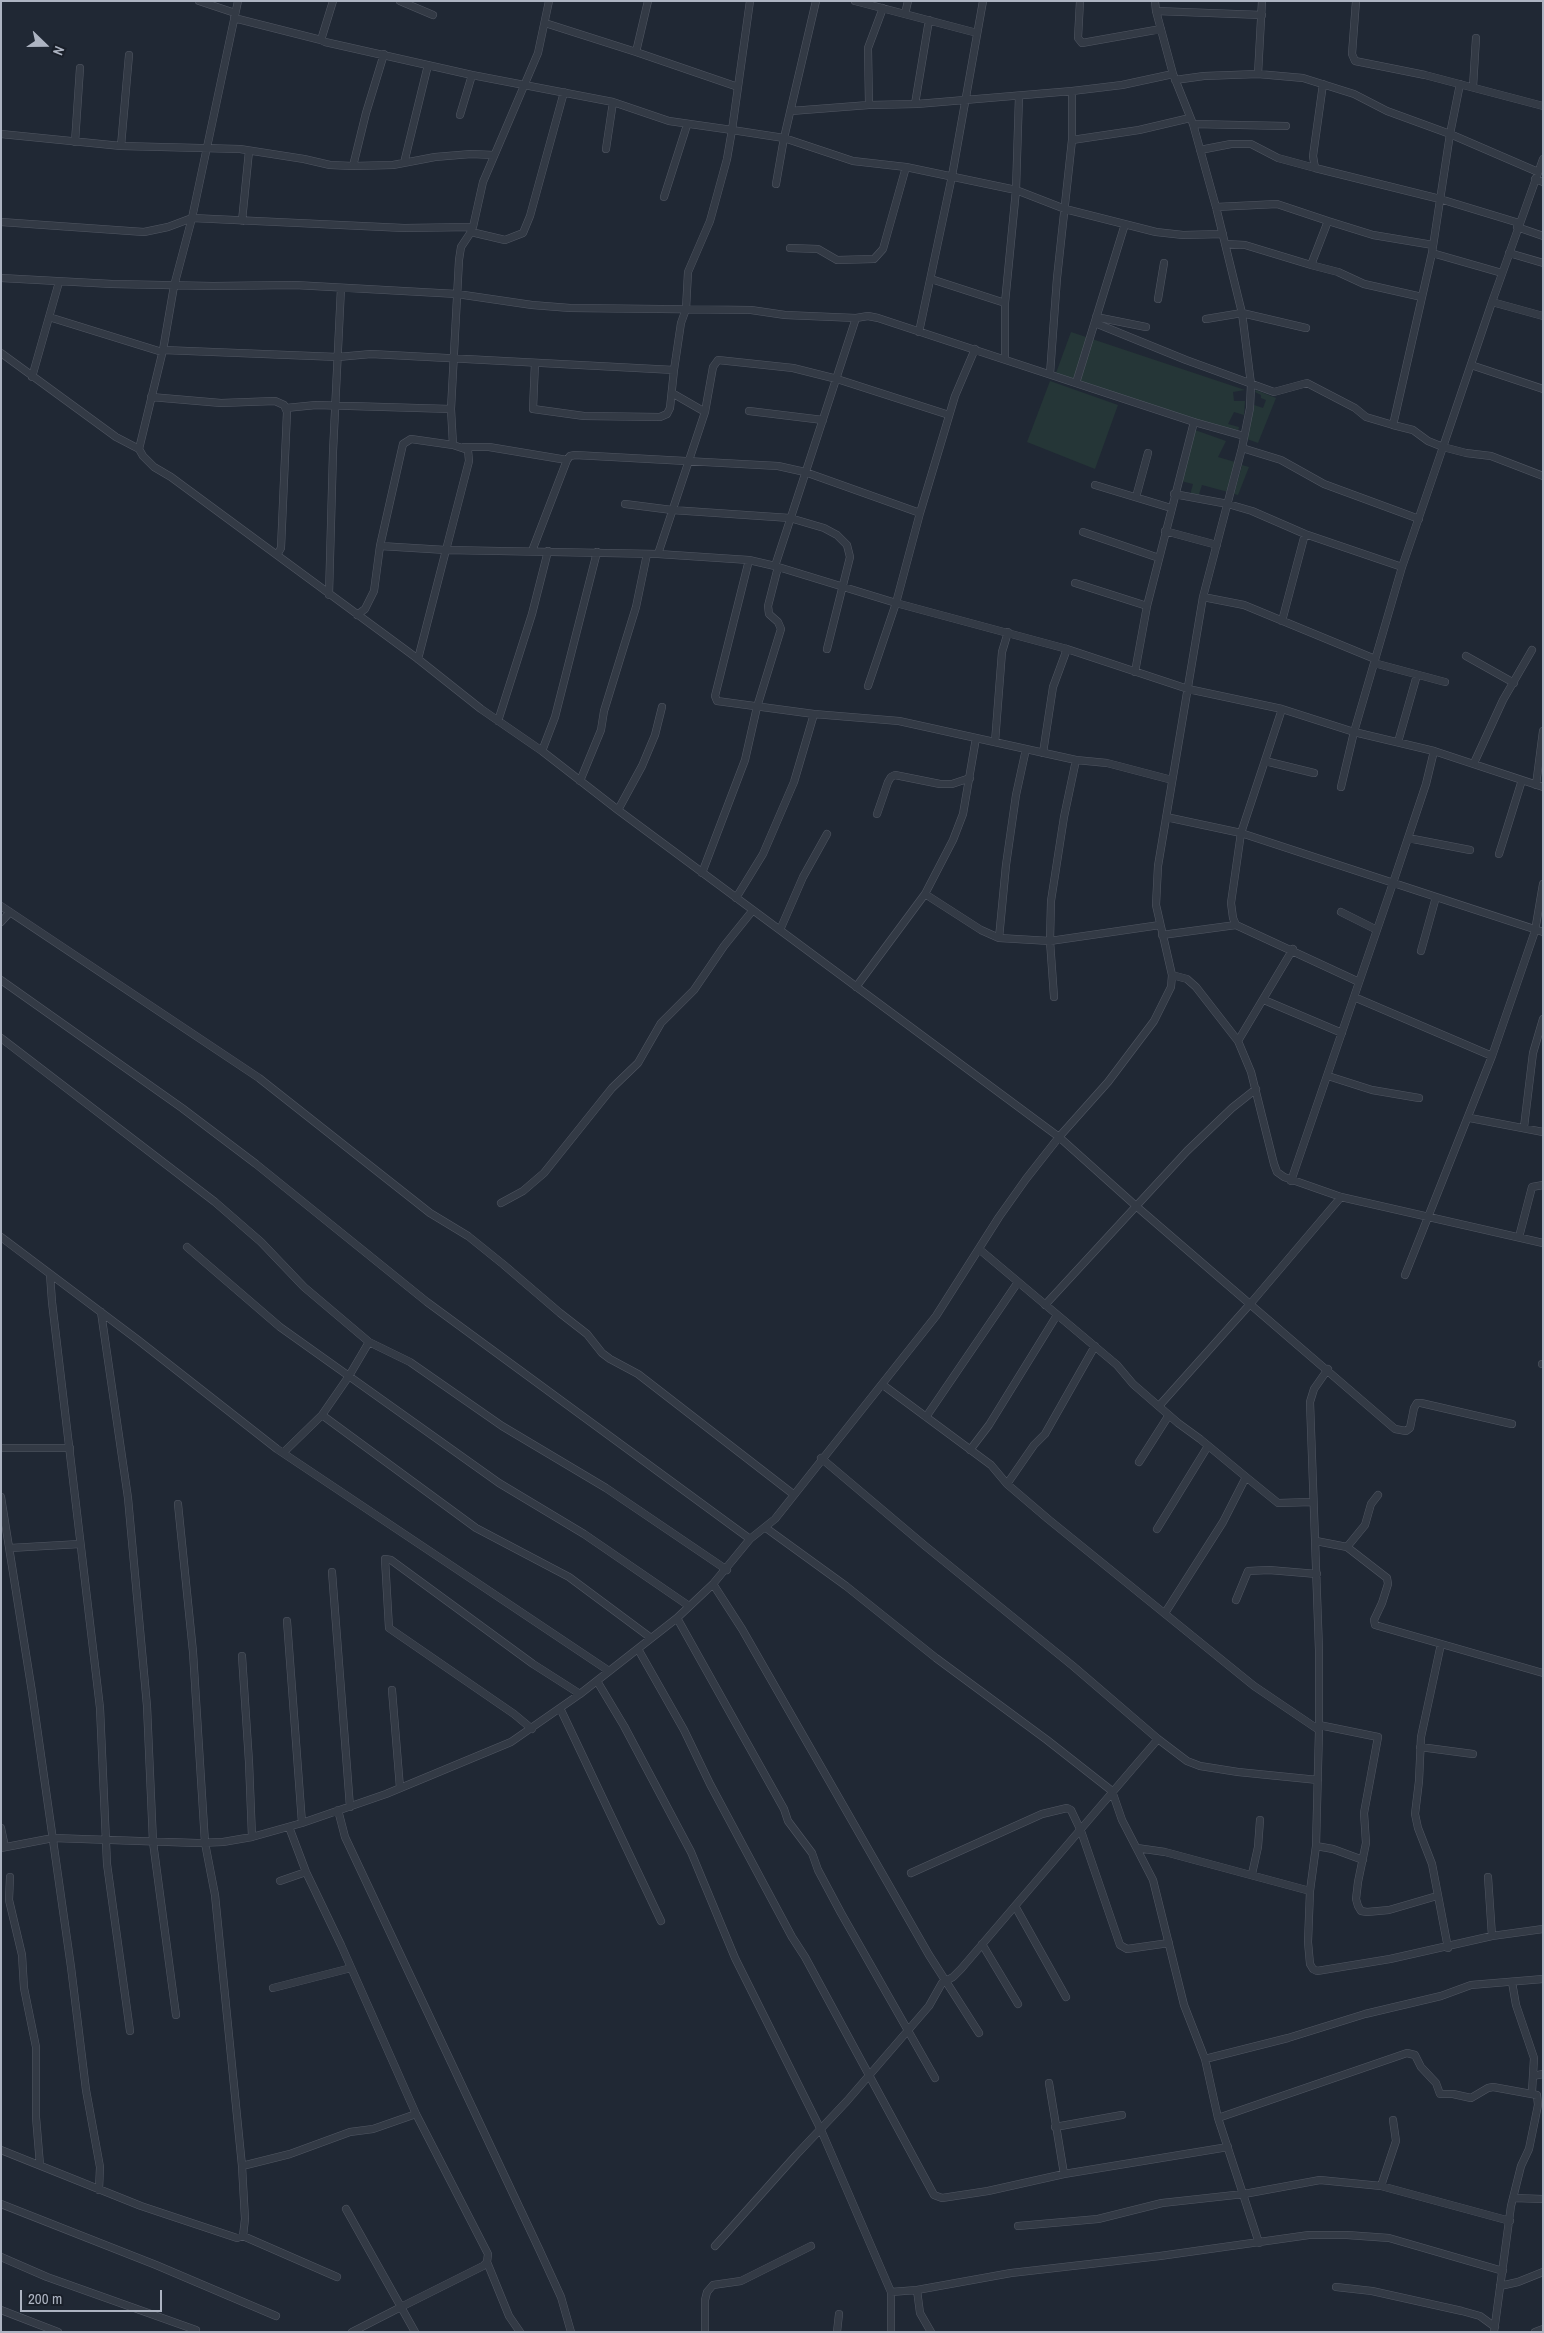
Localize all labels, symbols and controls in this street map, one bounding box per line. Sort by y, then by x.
north arrow [20,20,70,70]
text: N [49,43,69,58]
scale bar [22,2280,165,2312]
text: 200 m [28,2288,62,2309]

